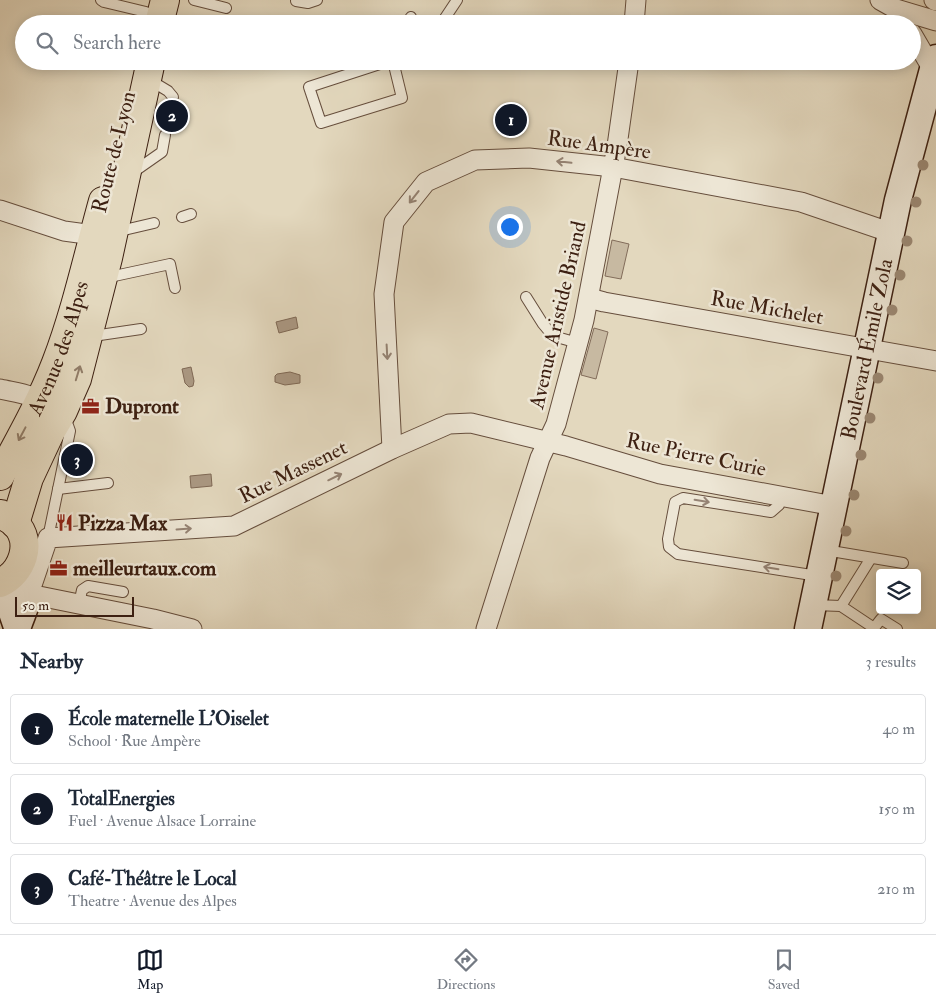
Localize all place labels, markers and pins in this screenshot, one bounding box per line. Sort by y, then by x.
pin: 2 [156,97,188,135]
pin: 1 [495,101,527,139]
place label: Dupront [105,393,179,420]
office icon: Dupront [81,396,101,416]
pin: 3 [61,441,93,479]
place label: Pizza Max [78,510,168,537]
restaurant icon: Pizza Max [54,513,74,533]
place label: meilleurtaux.com [73,555,217,582]
office icon: meilleurtaux.com [49,558,69,578]

